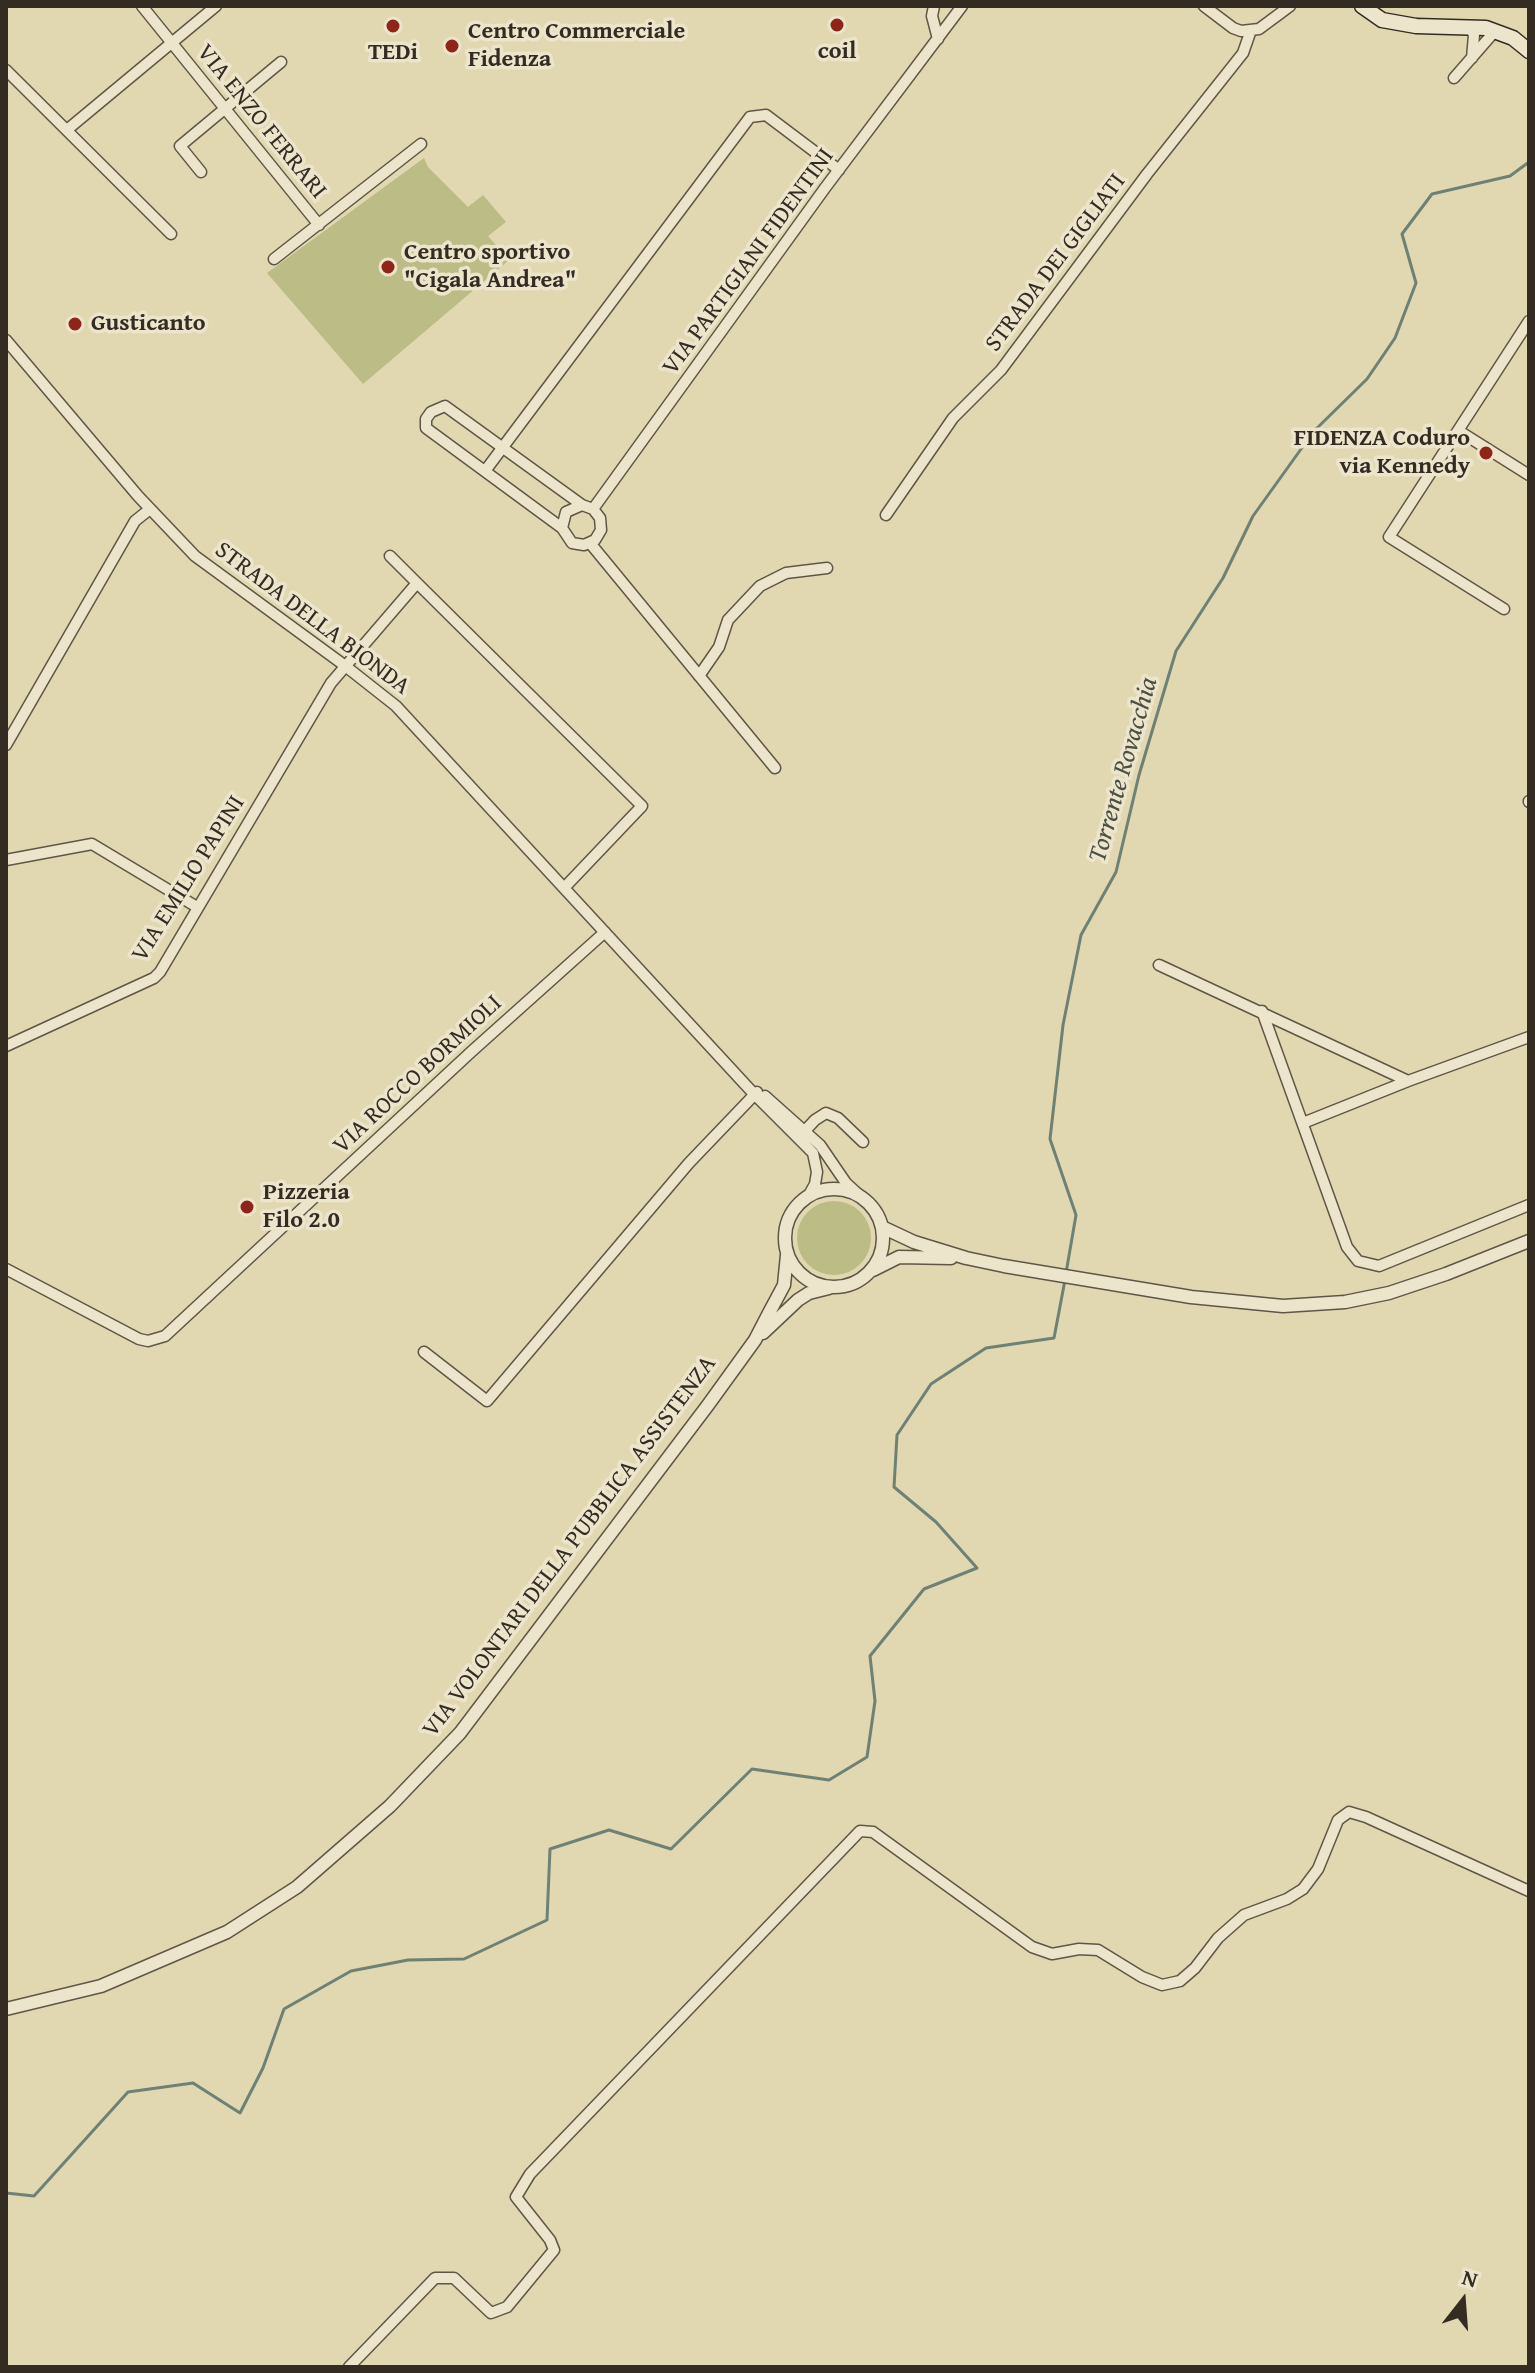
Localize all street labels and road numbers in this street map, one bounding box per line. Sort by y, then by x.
street label: VIA ENZO FERRARI [190,39,332,205]
street label: VIA PARTIGIANI FIDENTINI [657,143,841,381]
street label: STRADA DEI GIGLIATI [980,168,1132,358]
street label: STRADA DELLA BIONDA [209,536,415,702]
street label: VIA EMILIO PAPINI [126,791,252,967]
street label: VIA ROCCO BORMIOLI [328,989,508,1161]
street label: VIA VOLONTARI DELLA PUBBLICA ASSISTENZA [417,1351,723,1743]

